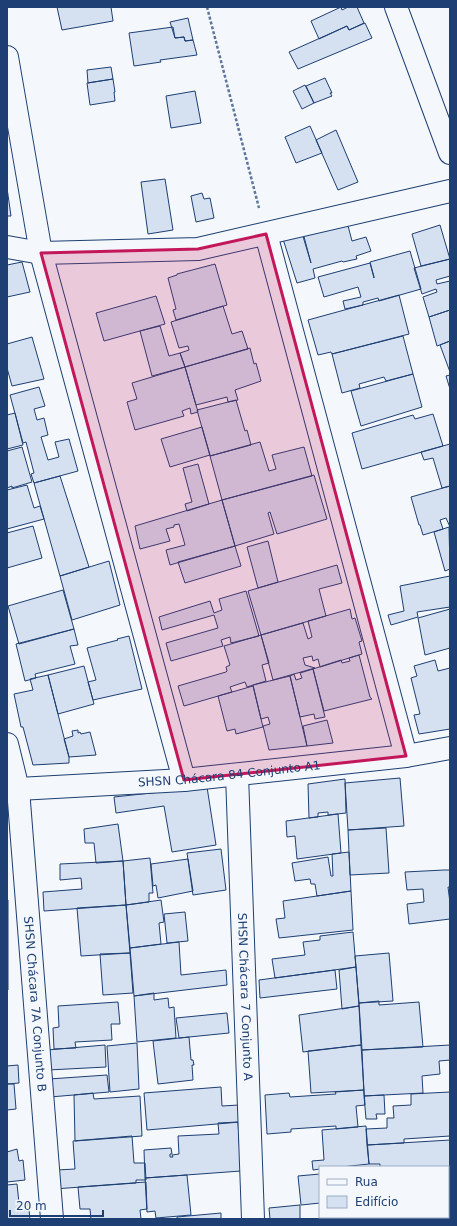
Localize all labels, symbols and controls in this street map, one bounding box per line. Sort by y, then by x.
street label: SHSN Chácara 84 Conjunto A1 [138,758,321,789]
street label: SHSN Chácara 7 Conjunto A [235,913,255,1082]
street label: SHSN Chácara 7A Conjunto B [21,916,49,1092]
legend [319,1166,449,1218]
text: Rua [355,1175,378,1189]
scale bar [10,1192,103,1218]
text: Edifício [355,1195,398,1209]
text: 20 m [16,1199,47,1213]

